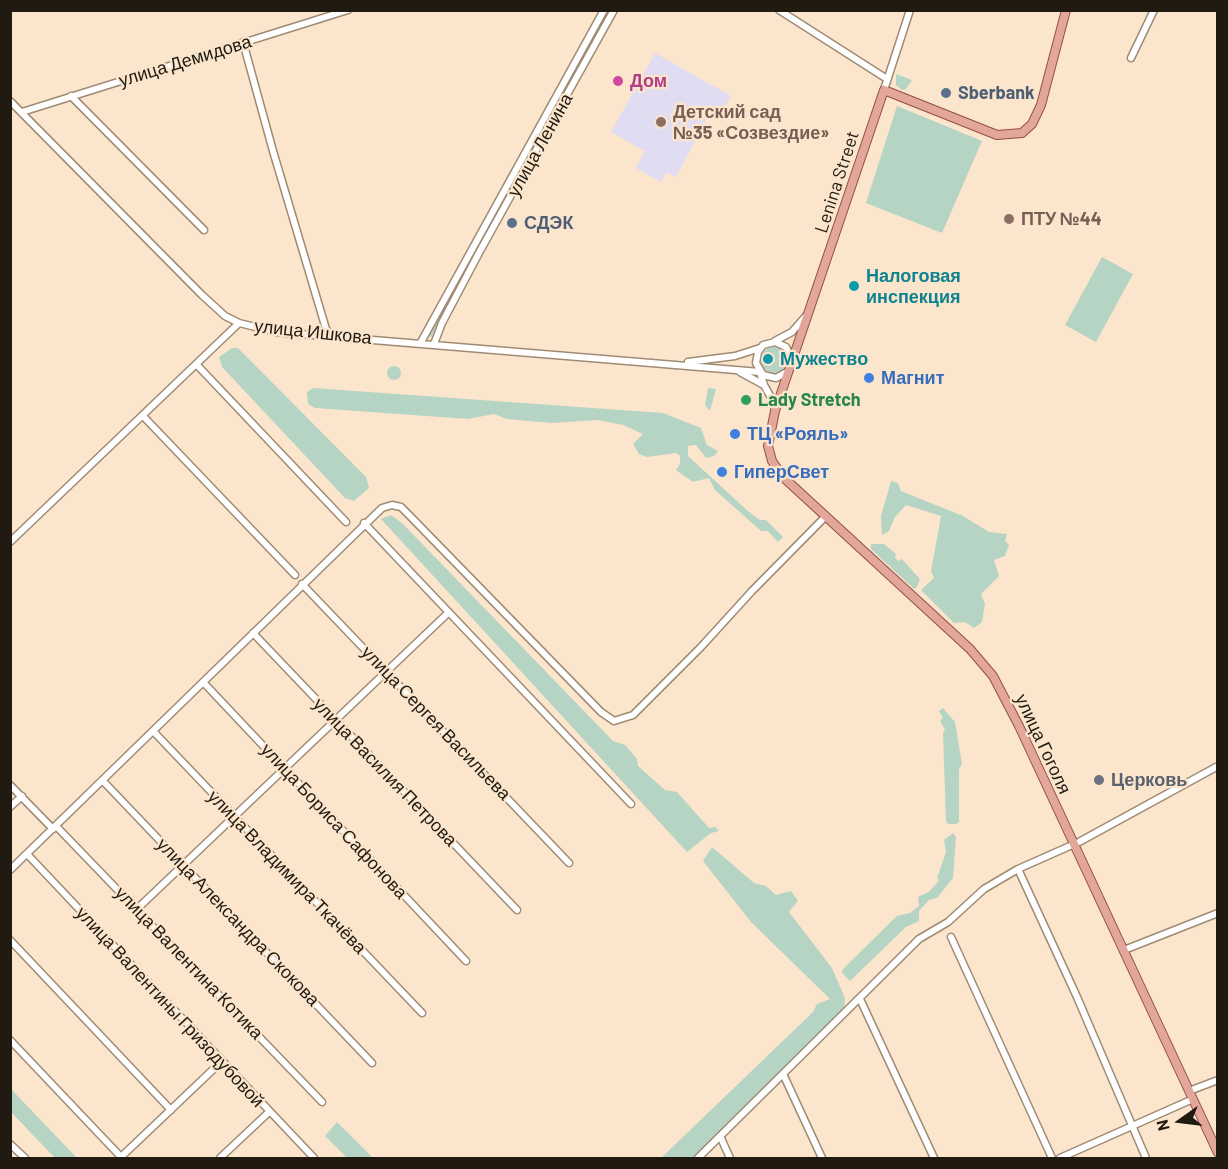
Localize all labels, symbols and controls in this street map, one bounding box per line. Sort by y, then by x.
street label: улица Демидова [116,31,254,91]
place label: Дом [630,70,667,92]
marker: Дом [611,74,625,88]
place label: Sberbank [958,82,1035,104]
marker: Sberbank [939,86,953,100]
street label: улица Ленина [503,90,577,200]
place label: Детский сад №35 «Созвездие» [673,101,829,144]
marker: Детский сад №35 «Созвездие» [654,115,668,129]
street label: Lenina Street [810,128,864,236]
place label: ПТУ №44 [1021,208,1102,230]
place label: СДЭК [524,212,573,234]
marker: ПТУ №44 [1002,212,1016,226]
marker: СДЭК [505,216,519,230]
place label: Налоговая инспекция [866,265,961,308]
marker: Налоговая инспекция [847,279,861,293]
street label: улица Ишкова [253,315,373,349]
place label: Мужество [780,348,868,370]
marker: Мужество [761,352,775,366]
place label: Магнит [881,367,944,389]
marker: Магнит [862,371,876,385]
place label: Lady Stretch [758,389,861,411]
marker: Lady Stretch [739,393,753,407]
place label: ТЦ «Рояль» [747,423,848,445]
marker: ТЦ «Рояль» [728,427,742,441]
place label: ГиперСвет [734,461,829,483]
marker: ГиперСвет [715,465,729,479]
street label: улица Сергея Васильева [357,641,515,805]
street label: улица Гоголя [1010,691,1076,797]
street label: улица Василия Петрова [308,693,462,851]
street label: улица Бориса Сафонова [256,739,412,903]
place label: Церковь [1111,769,1187,791]
marker: Церковь [1092,773,1106,787]
street label: улица Владимира Ткачёва [203,786,371,958]
street label: улица Александра Скокова [152,833,324,1011]
street label: улица Валентина Котика [110,882,268,1044]
street label: улица Валентины Гризодубовой [71,902,269,1112]
north arrow [1150,1091,1210,1151]
text: N [1152,1118,1173,1133]

